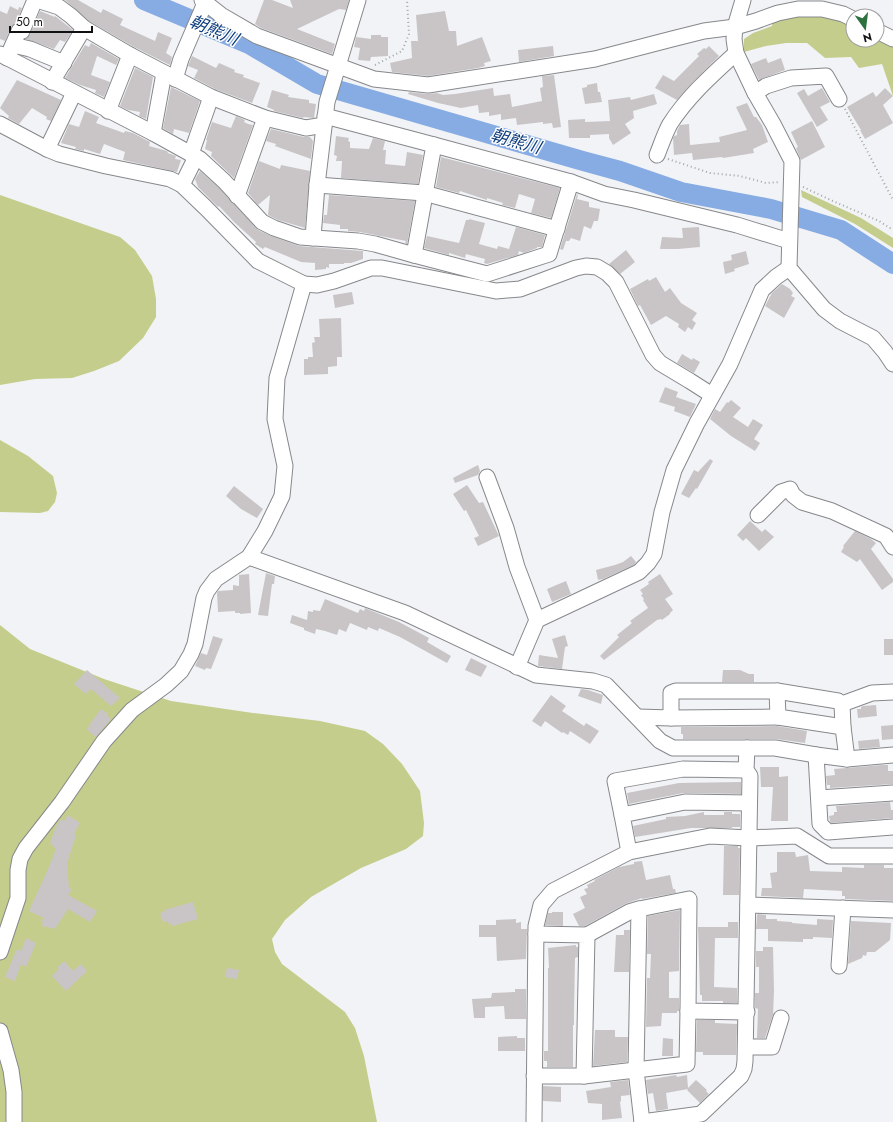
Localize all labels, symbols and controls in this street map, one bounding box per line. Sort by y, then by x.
scale bar [10,8,92,34]
north arrow [845,8,885,48]
water label: 朝熊川 [186,9,244,52]
text: 50 m [16,13,43,31]
text: N [861,29,874,47]
water label: 朝熊川 [488,122,546,160]

